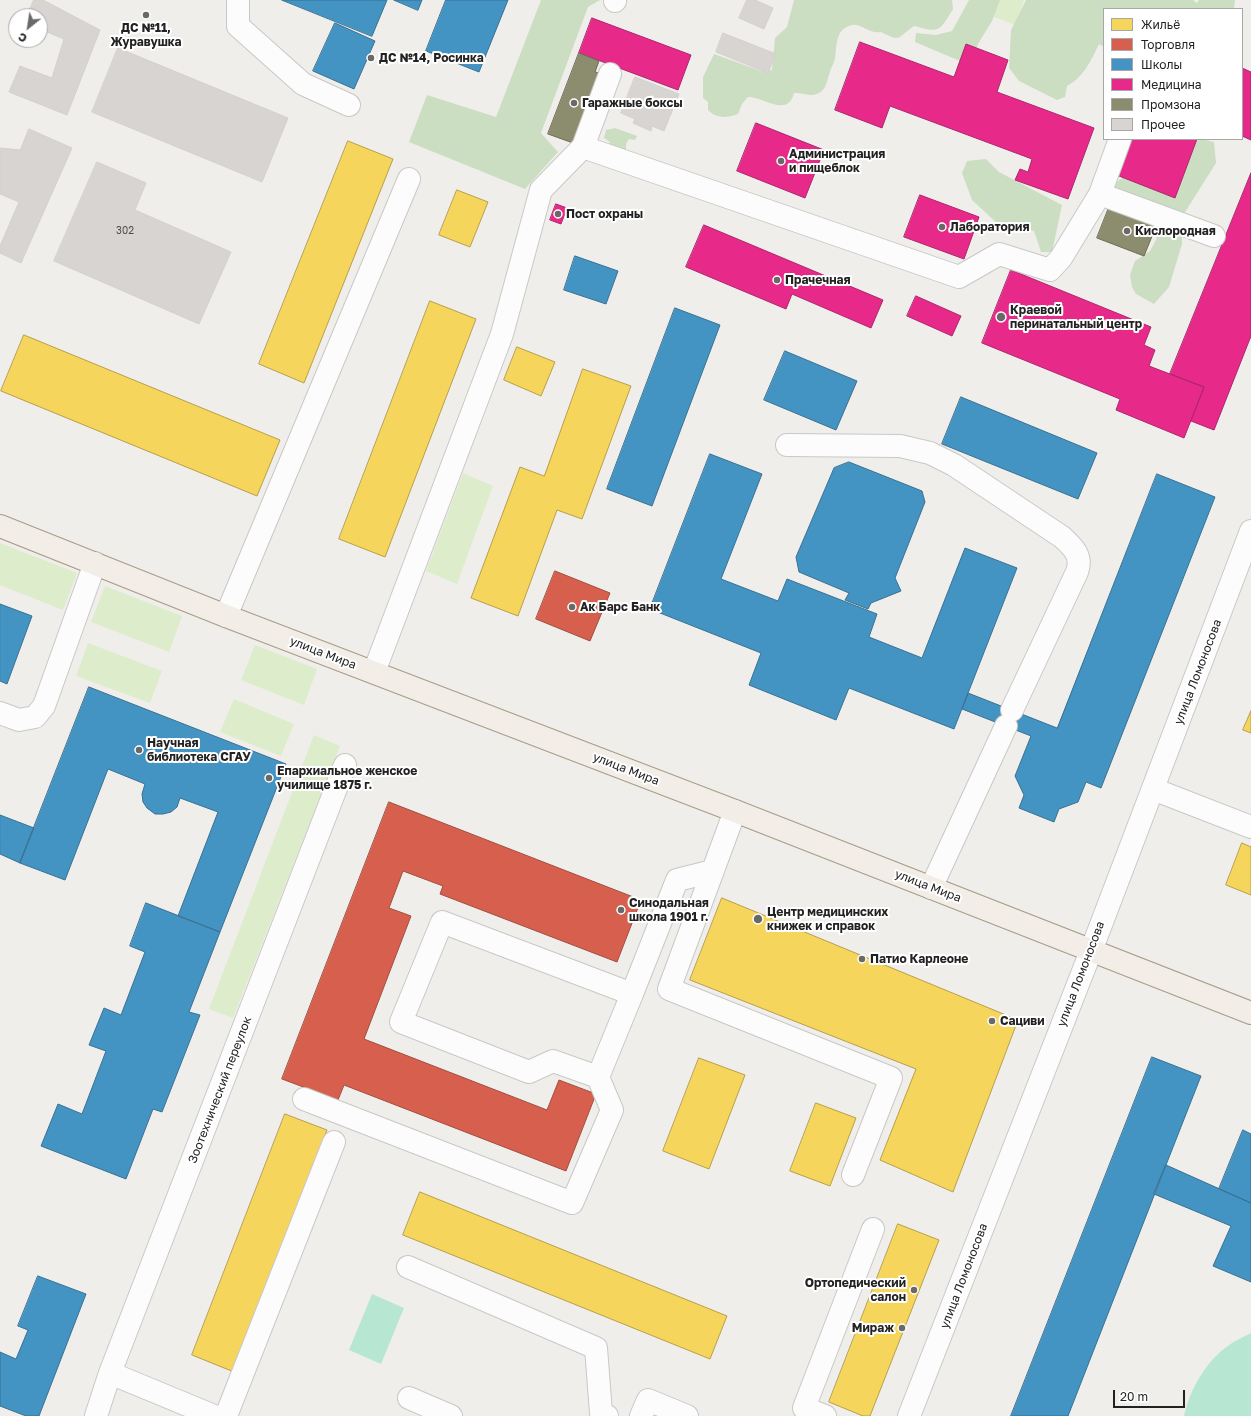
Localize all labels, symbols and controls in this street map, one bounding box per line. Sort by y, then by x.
north arrow [8,8,48,48]
legend [1103,8,1243,140]
marker: ДС №11, Журавушка [141,10,151,20]
text: Жильё [1141,17,1180,32]
place label: ДС №11, Журавушка [110,21,182,49]
text: С [16,30,29,46]
text: Торговля [1141,37,1195,52]
place label: ДС №14, Росинка [379,51,484,65]
marker: ДС №14, Росинка [366,53,376,63]
text: Школы [1141,57,1182,72]
text: Медицина [1141,77,1202,92]
place label: Гаражные боксы [582,96,682,110]
text: Промзона [1141,97,1201,112]
marker: Гаражные боксы [569,98,579,108]
text: Прочее [1141,117,1185,132]
place label: Администрация и пищеблок [789,147,885,175]
marker: Администрация и пищеблок [776,156,786,166]
place label: Пост охраны [566,207,643,221]
marker: Пост охраны [553,209,563,219]
place label: Лаборатория [950,220,1029,234]
marker: Лаборатория [937,222,947,232]
place label: Кислородная [1135,224,1216,238]
house number: 302 [116,225,134,237]
marker: Кислородная [1122,226,1132,236]
place label: Прачечная [785,273,851,287]
marker: Прачечная [772,275,782,285]
place label: Краевой перинатальный центр [1010,303,1142,331]
marker: Краевой перинатальный центр [995,311,1007,323]
place label: Ак Барс Банк [580,600,660,614]
marker: Ак Барс Банк [567,602,577,612]
street label: улица Ломоносова [1171,617,1225,727]
street label: улица Мира [288,634,358,672]
place label: Научная библиотека СГАУ [147,736,251,764]
marker: Научная библиотека СГАУ [134,745,144,755]
street label: улица Мира [591,750,661,788]
place label: Епархиальное женское училище 1875 г. [277,764,417,792]
marker: Епархиальное женское училище 1875 г. [264,773,274,783]
street label: улица Мира [893,867,963,905]
place label: Синодальная школа 1901 г. [629,896,709,924]
marker: Синодальная школа 1901 г. [616,905,626,915]
place label: Центр медицинских книжек и справок [767,905,888,933]
marker: Центр медицинских книжек и справок [752,913,764,925]
street label: улица Ломоносова [1054,919,1108,1029]
place label: Патио Карлеоне [870,952,968,966]
marker: Патио Карлеоне [857,954,867,964]
street label: Зоотехнический переулок [185,1014,255,1166]
place label: Сациви [1000,1014,1045,1028]
marker: Сациви [987,1016,997,1026]
street label: улица Ломоносова [937,1221,991,1331]
place label: Ортопедический салон [805,1276,906,1304]
marker: Ортопедический салон [909,1285,919,1295]
place label: Мираж [852,1321,894,1335]
marker: Мираж [897,1323,907,1333]
scale bar [1115,1382,1187,1408]
text: 20 m [1120,1389,1148,1404]

